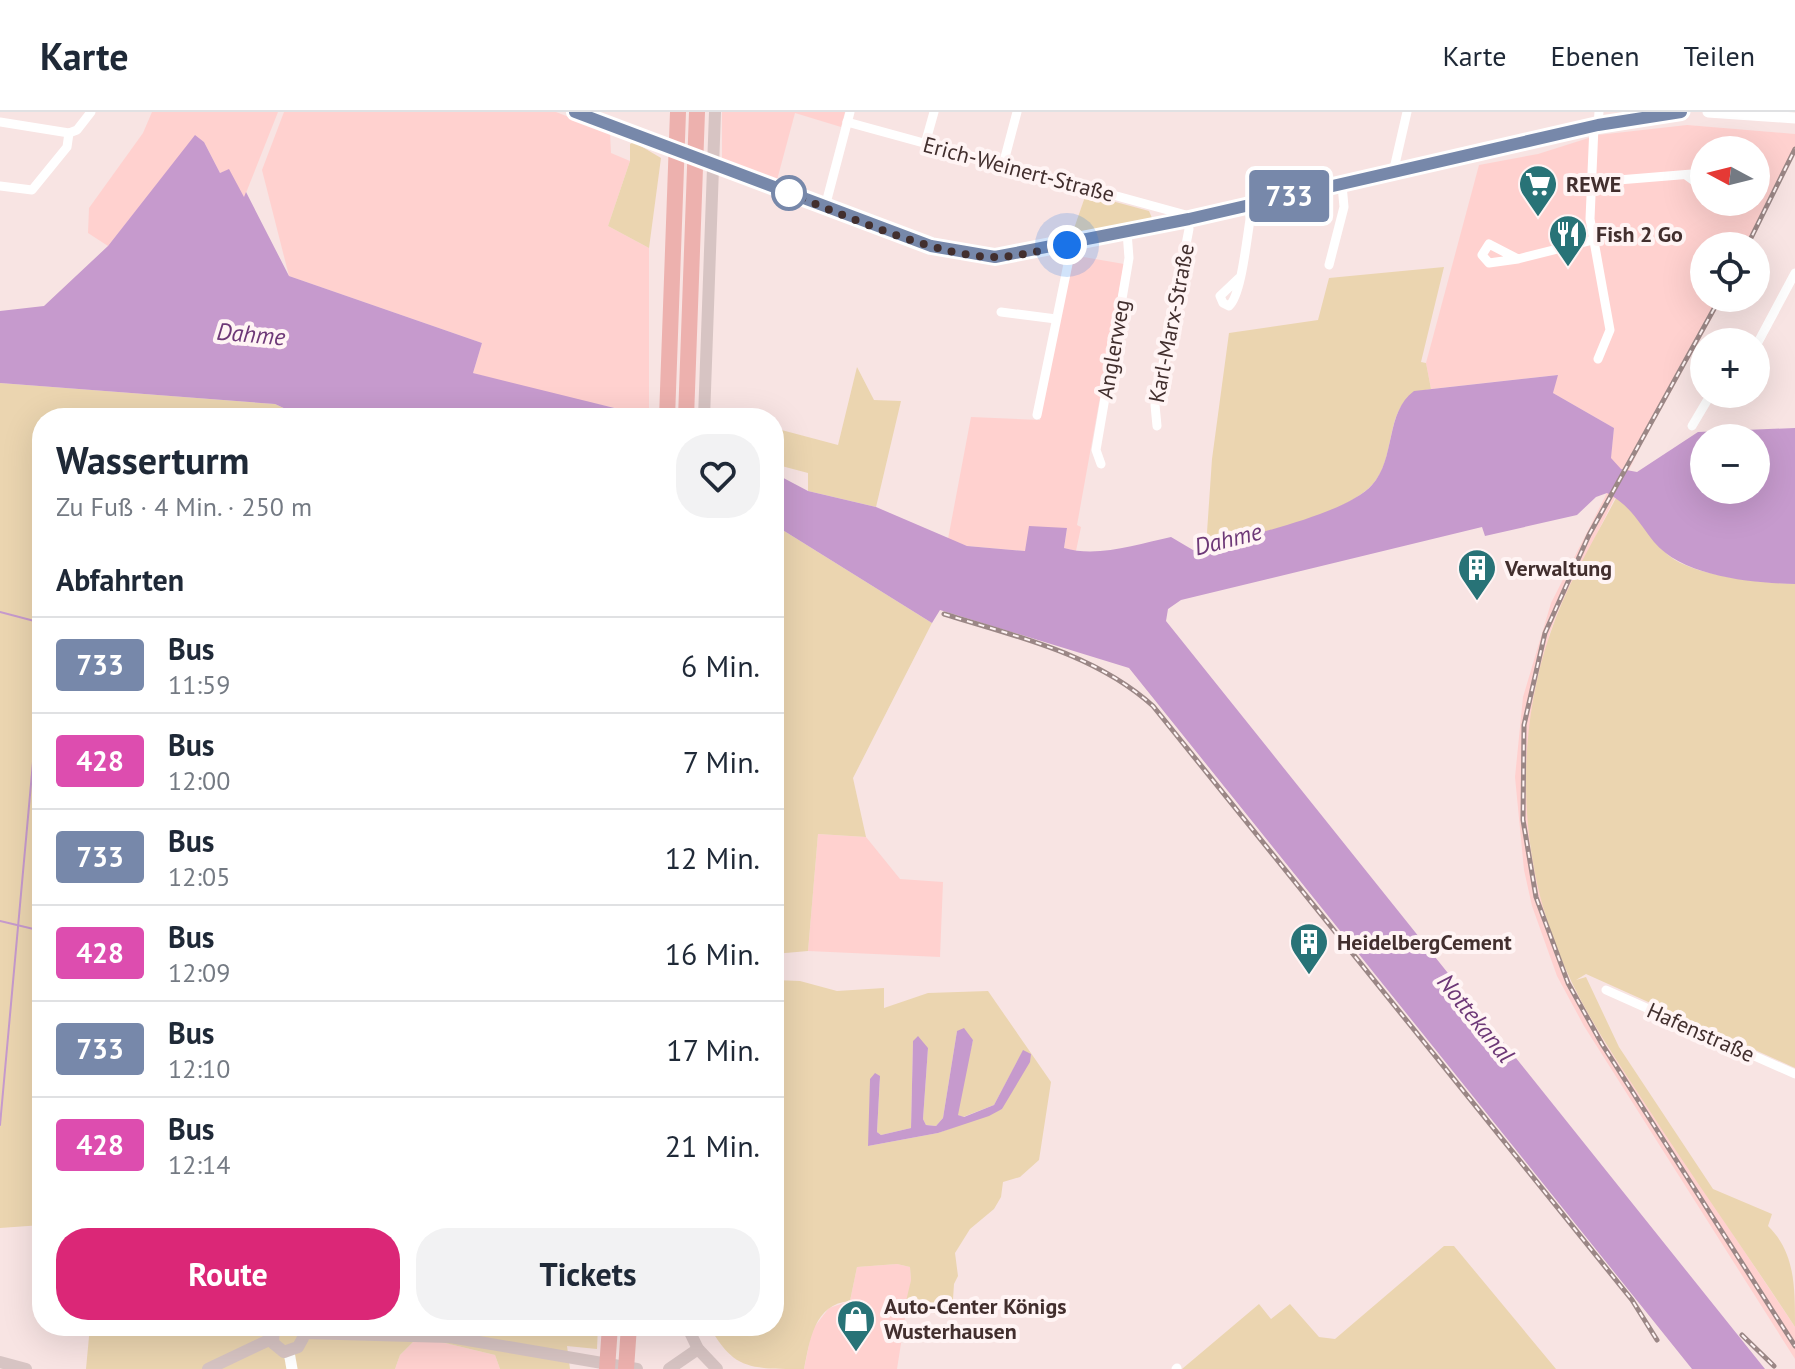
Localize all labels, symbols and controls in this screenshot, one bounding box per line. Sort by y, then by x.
text: Karte [40,31,129,80]
text: Karte [1442,37,1506,74]
text: Ebenen [1550,37,1640,74]
text: Teilen [1684,37,1755,74]
street label: Erich-Weinert-Straße [920,130,1118,208]
north arrow [1690,136,1770,216]
map controls [1690,136,1770,504]
supermarket icon: REWE [1517,163,1559,218]
line badge: 733 [1243,170,1335,222]
place label: REWE [1566,170,1621,198]
unlabelled marker [772,176,806,210]
text: 733 [1265,177,1313,214]
restaurant icon: Fish 2 Go [1547,213,1589,268]
place label: Fish 2 Go [1596,220,1683,248]
your location [1047,225,1087,265]
button: locate [1690,232,1770,312]
street label: Karl-Marx-Straße [1142,241,1200,405]
street label: Anglerweg [1090,297,1136,401]
water label: Dahme [215,316,287,352]
button: + [1690,328,1770,408]
button: − [1690,424,1770,504]
button: heart [676,434,760,518]
text: Wasserturm [56,435,249,484]
text: Zu Fuß · 4 Min. · 250 m [56,490,312,523]
water label: Dahme [1191,516,1265,562]
building icon: Verwaltung [1456,547,1498,602]
place label: Verwaltung [1504,554,1612,582]
text: Abfahrten [56,560,184,599]
text: Bus [168,629,215,668]
text: 733 [76,646,124,683]
text: 6 Min. [681,646,760,685]
text: 11:59 [168,668,230,701]
text: Bus [168,725,215,764]
text: 428 [76,742,124,779]
text: 7 Min. [683,742,760,781]
text: 12:00 [168,764,230,797]
text: Bus [168,821,215,860]
text: 733 [76,838,124,875]
text: 12 Min. [665,838,760,877]
text: 12:05 [168,860,230,893]
text: Bus [168,917,215,956]
building icon: HeidelbergCement [1288,921,1330,976]
place label: HeidelbergCement [1337,928,1512,956]
text: 428 [76,934,124,971]
text: 16 Min. [665,934,760,973]
text: 12:09 [168,956,230,989]
water label: Nottekanal [1431,967,1522,1069]
street label: Hafenstraße [1643,996,1759,1068]
text: Bus [168,1013,215,1052]
text: 733 [76,1030,124,1067]
text: 17 Min. [666,1030,760,1069]
text: 12:10 [168,1052,230,1085]
text: Bus [168,1109,215,1148]
text: 428 [76,1126,124,1163]
text: 21 Min. [665,1126,760,1165]
text: 12:14 [168,1148,230,1181]
button: Route [56,1228,400,1320]
button: Tickets [416,1228,760,1320]
place label: Auto-Center Königs Wusterhausen [884,1292,1067,1345]
shop icon: Auto-Center Königs Wusterhausen [835,1298,877,1353]

